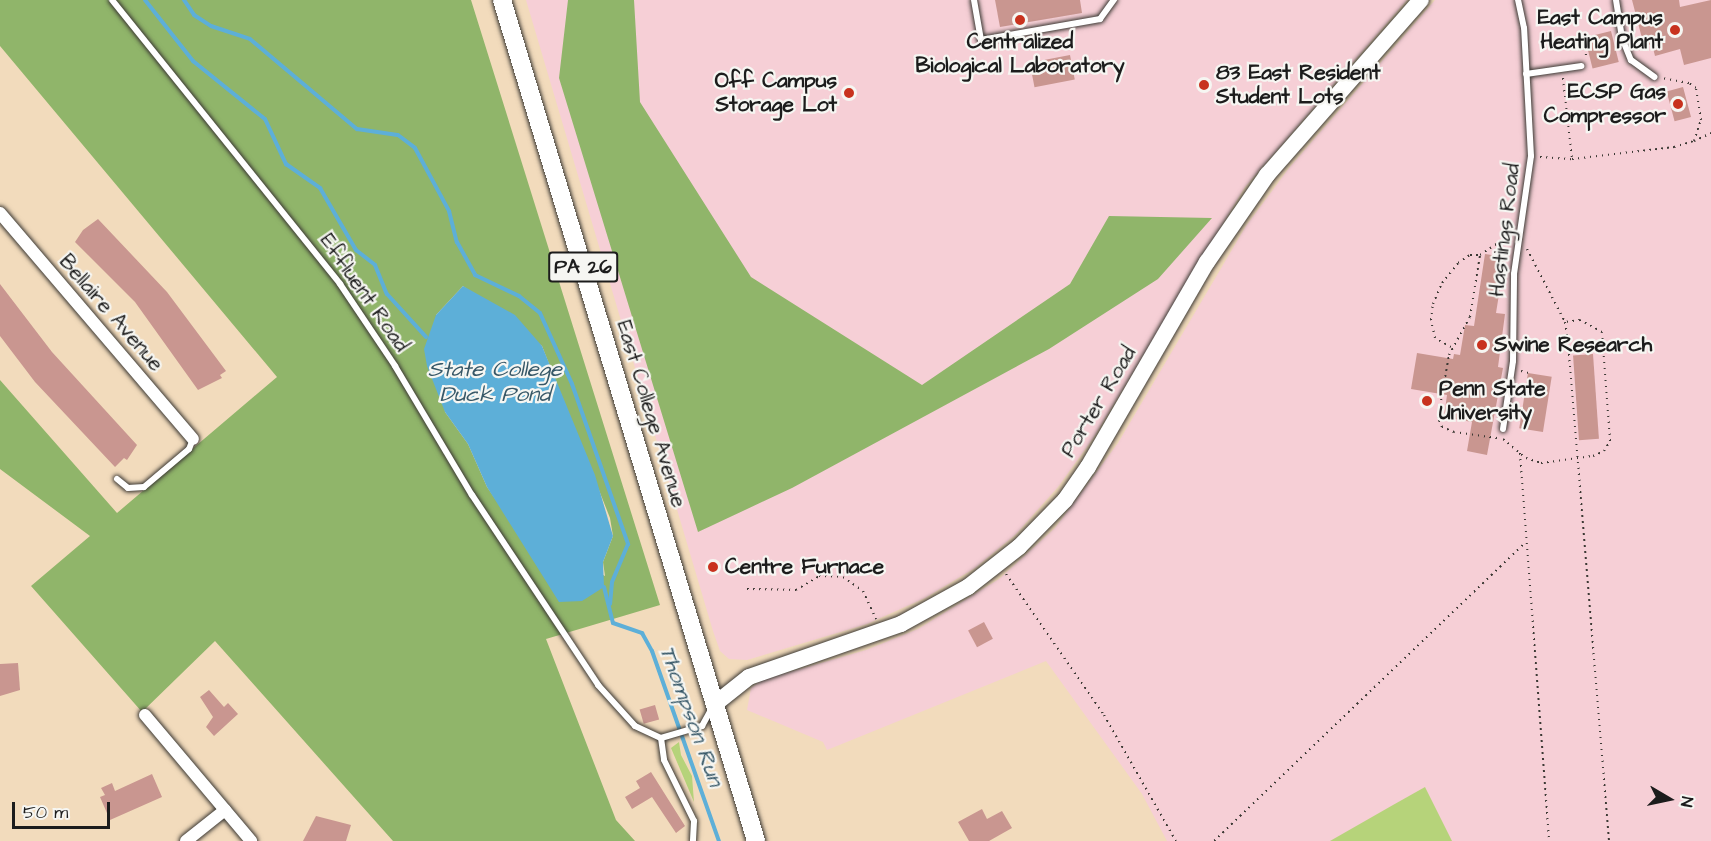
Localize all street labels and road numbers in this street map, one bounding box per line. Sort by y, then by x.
street label: Hastings Road [1484,162,1526,298]
street label: Effluent Road [314,229,414,357]
street label: Bellaire Avenue [53,250,169,376]
road number: PA 26 [547,250,619,284]
street label: East College Avenue [611,318,691,510]
street label: Porter Road [1056,342,1142,462]

